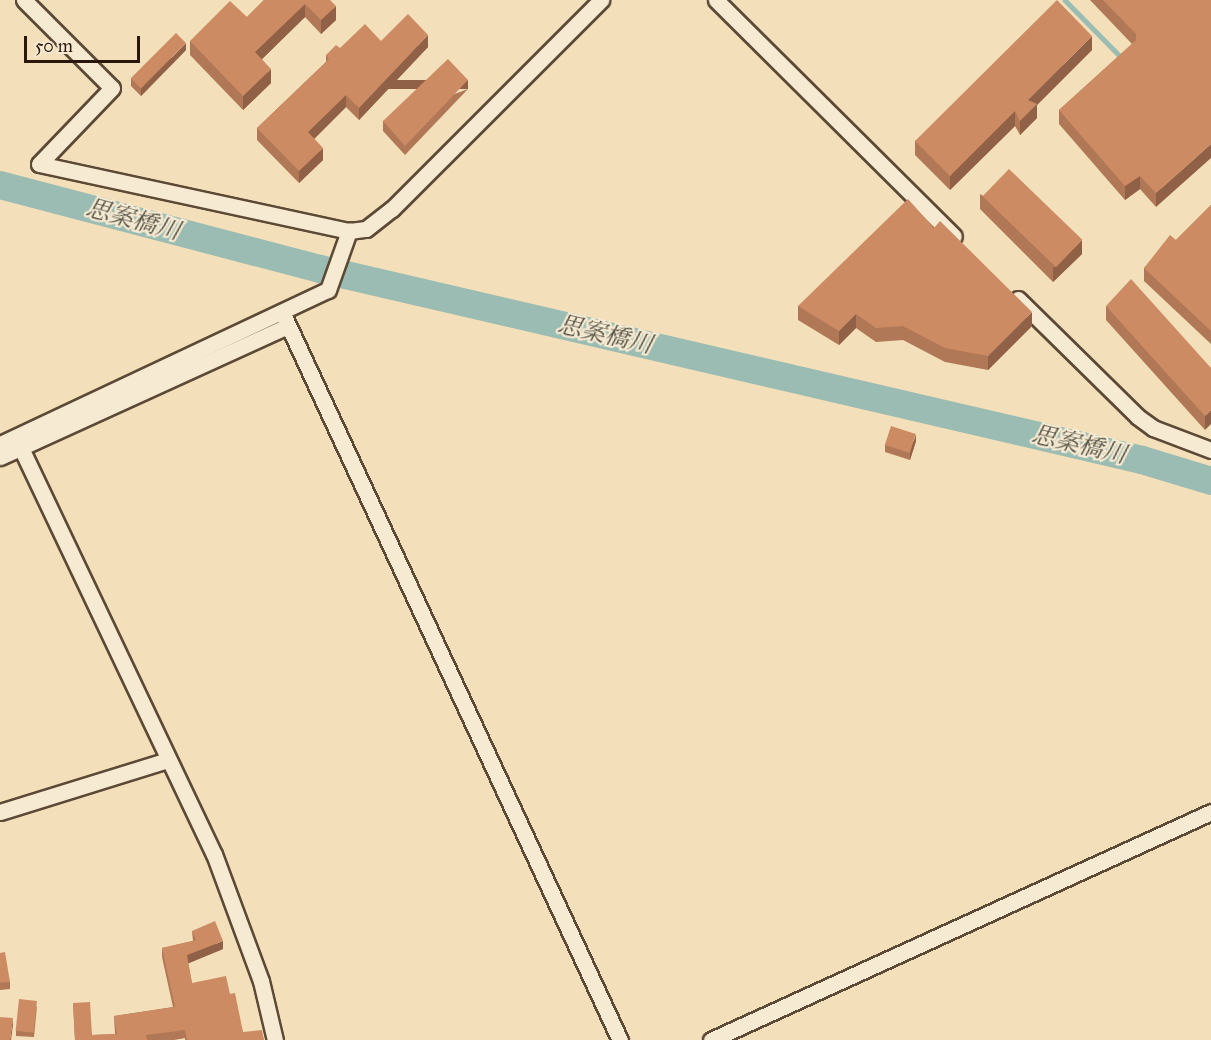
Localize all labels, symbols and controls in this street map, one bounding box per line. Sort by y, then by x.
scale bar [27,24,142,62]
text: 50 m [35,35,73,57]
water label: 思案橋川 [83,194,183,246]
water label: 思案橋川 [555,310,655,360]
water label: 思案橋川 [1029,420,1129,470]

